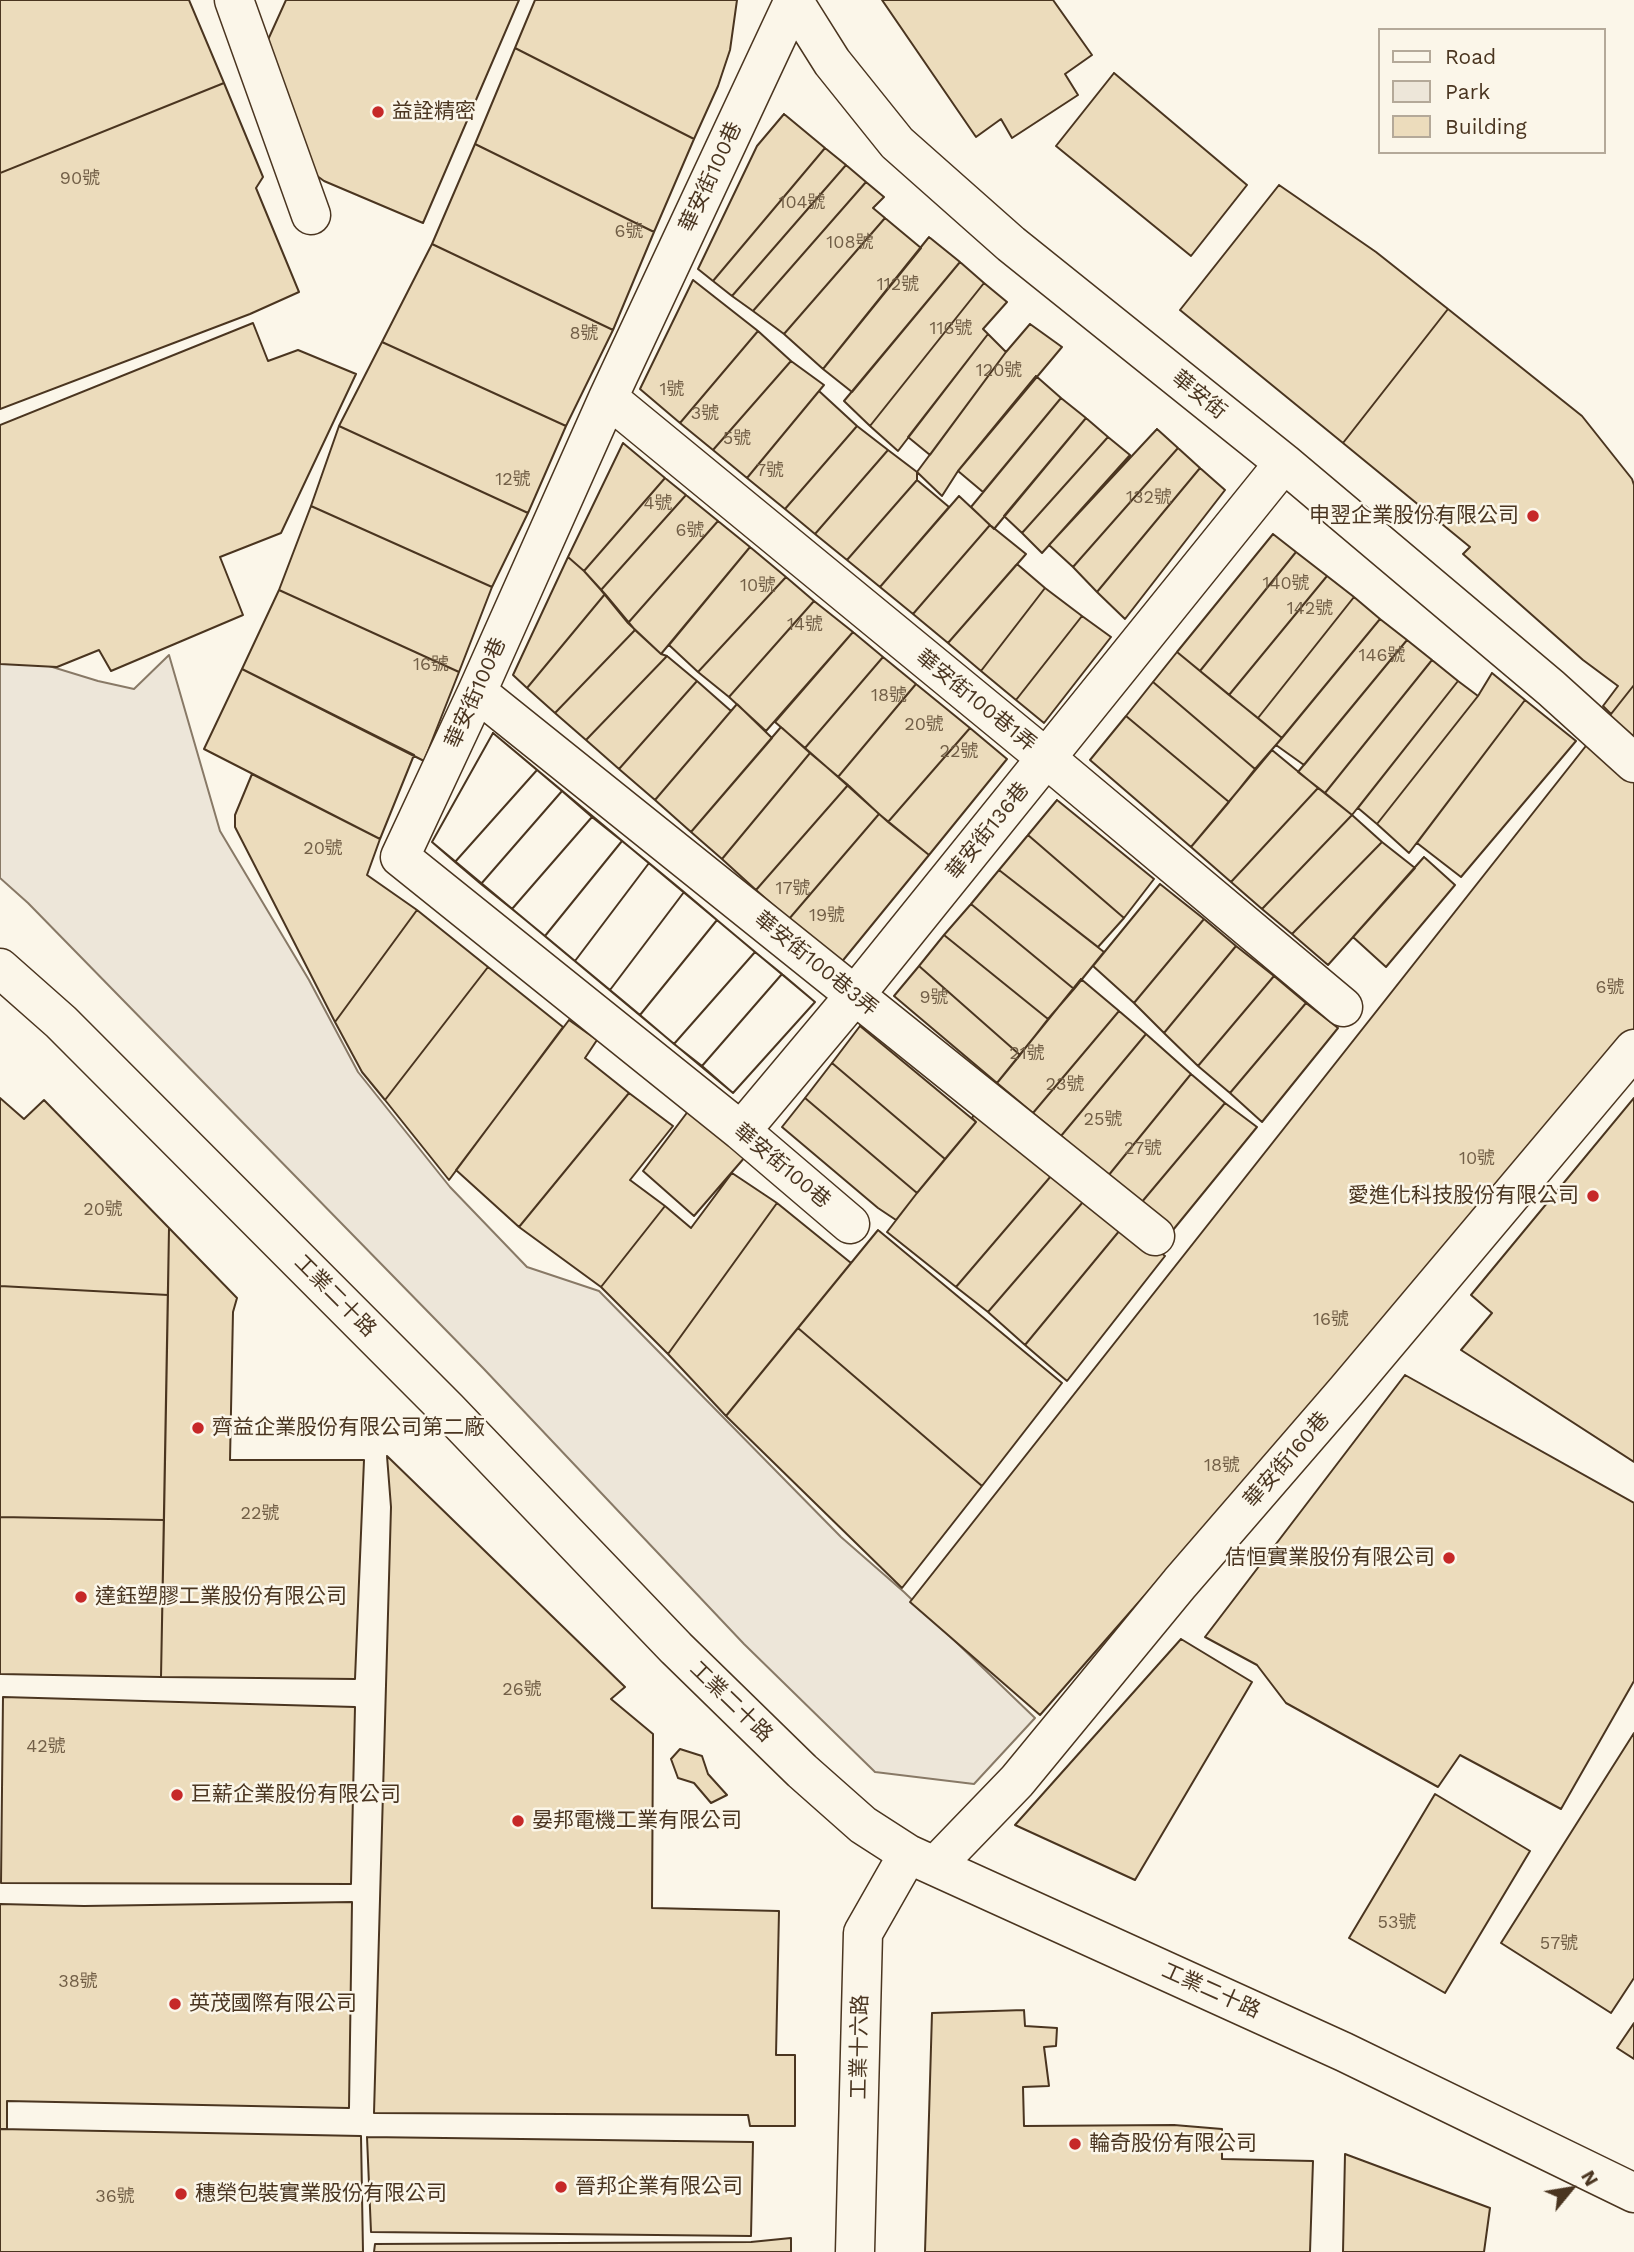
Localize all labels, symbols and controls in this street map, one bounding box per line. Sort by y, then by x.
legend [1378,28,1606,154]
text: Road [1445,44,1496,69]
text: Park [1445,79,1490,104]
place label: 益詮精密 [392,99,476,125]
marker: 益詮精密 [370,104,386,120]
text: Building [1445,114,1527,139]
street label: 華安街100巷 [675,118,747,236]
house number: 90號 [60,168,100,190]
house number: 104號 [778,192,826,214]
house number: 6號 [615,221,643,243]
house number: 108號 [826,232,874,254]
house number: 112號 [877,274,919,296]
house number: 116號 [930,318,972,340]
house number: 8號 [569,323,599,345]
house number: 120號 [976,360,1022,382]
street label: 華安街 [1167,365,1231,425]
house number: 1號 [659,379,685,401]
house number: 3號 [691,403,719,425]
house number: 5號 [723,428,751,450]
house number: 7號 [756,460,784,482]
house number: 12號 [495,469,531,491]
house number: 132號 [1126,487,1172,509]
house number: 4號 [644,493,672,515]
place label: 申翌企業股份有限公司 [1309,503,1519,529]
marker: 申翌企業股份有限公司 [1525,508,1541,524]
house number: 6號 [676,520,704,542]
house number: 140號 [1262,573,1310,595]
house number: 10號 [740,575,776,597]
house number: 142號 [1287,598,1333,620]
house number: 14號 [787,614,823,636]
street label: 華安街100巷 [440,634,512,752]
street label: 華安街100巷1弄 [911,645,1041,757]
house number: 146號 [1359,645,1405,667]
house number: 16號 [413,654,449,676]
house number: 18號 [871,685,907,707]
house number: 20號 [904,714,944,736]
house number: 22號 [940,741,978,763]
street label: 華安街136巷 [941,778,1035,884]
house number: 20號 [303,838,343,860]
house number: 17號 [775,878,811,900]
house number: 19號 [809,905,845,927]
street label: 華安街100巷3弄 [749,907,883,1021]
house number: 6號 [1596,977,1624,999]
house number: 9號 [919,987,949,1009]
house number: 21號 [1009,1043,1045,1065]
house number: 23號 [1046,1074,1084,1096]
house number: 25號 [1084,1109,1122,1131]
street label: 華安街100巷 [729,1118,835,1214]
house number: 27號 [1124,1138,1162,1160]
house number: 10號 [1459,1148,1495,1170]
place label: 愛進化科技股份有限公司 [1348,1183,1579,1209]
marker: 愛進化科技股份有限公司 [1585,1188,1601,1204]
house number: 20號 [83,1199,123,1221]
street label: 工業二十路 [289,1250,381,1342]
house number: 16號 [1313,1309,1349,1331]
street label: 華安街160巷 [1239,1407,1335,1513]
place label: 齊益企業股份有限公司第二廠 [212,1415,485,1441]
marker: 齊益企業股份有限公司第二廠 [190,1420,206,1436]
house number: 18號 [1204,1455,1240,1477]
house number: 22號 [241,1503,279,1525]
place label: 佶恒實業股份有限公司 [1225,1545,1435,1571]
marker: 佶恒實業股份有限公司 [1441,1550,1457,1566]
place label: 達鈺塑膠工業股份有限公司 [95,1584,347,1610]
marker: 達鈺塑膠工業股份有限公司 [73,1589,89,1605]
street label: 工業二十路 [684,1656,778,1748]
house number: 26號 [502,1679,542,1701]
house number: 42號 [26,1736,66,1758]
place label: 巨薪企業股份有限公司 [191,1782,401,1808]
marker: 巨薪企業股份有限公司 [169,1787,185,1803]
place label: 晏邦電機工業有限公司 [532,1808,742,1834]
marker: 晏邦電機工業有限公司 [510,1813,526,1829]
house number: 53號 [1378,1912,1416,1934]
house number: 57號 [1540,1933,1578,1955]
street label: 工業二十路 [1158,1958,1264,2024]
house number: 38號 [58,1971,98,1993]
place label: 英茂國際有限公司 [189,1991,357,2017]
street label: 工業十六路 [846,1994,874,2100]
marker: 英茂國際有限公司 [167,1996,183,2012]
place label: 輪奇股份有限公司 [1089,2131,1257,2157]
marker: 輪奇股份有限公司 [1067,2136,1083,2152]
north arrow [1536,2154,1606,2224]
text: N [1576,2166,1603,2190]
place label: 晉邦企業有限公司 [575,2174,743,2200]
marker: 晉邦企業有限公司 [553,2179,569,2195]
place label: 穗榮包裝實業股份有限公司 [195,2181,447,2207]
house number: 36號 [95,2186,135,2208]
marker: 穗榮包裝實業股份有限公司 [173,2186,189,2202]

